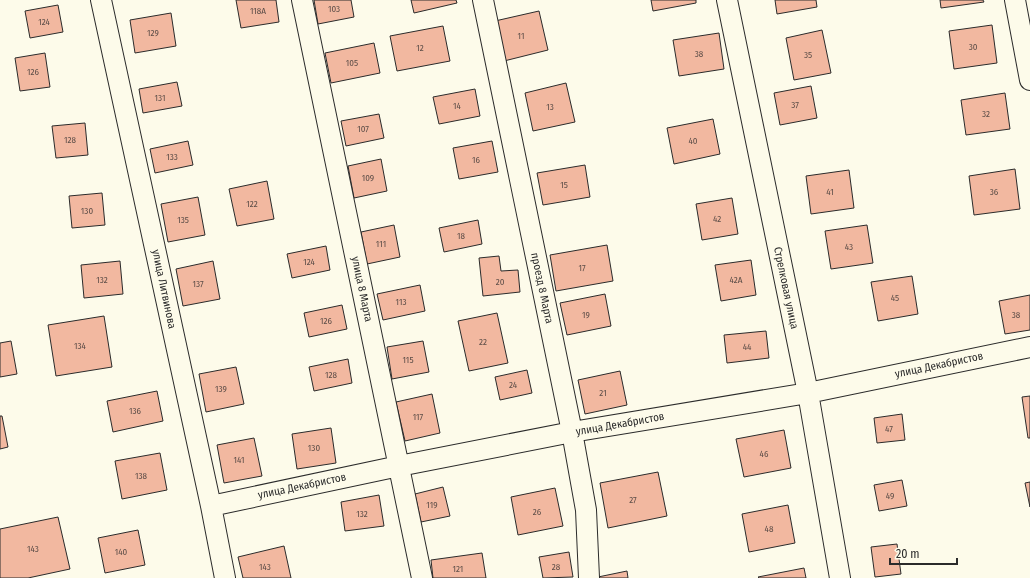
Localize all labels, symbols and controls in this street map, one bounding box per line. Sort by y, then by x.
house number: 103 [328,4,340,14]
house number: 118А [250,6,266,16]
house number: 124 [38,17,50,27]
house number: 129 [147,28,159,38]
house number: 11 [518,31,524,41]
house number: 30 [969,42,978,52]
house number: 12 [416,43,424,53]
house number: 38 [695,49,704,59]
house number: 35 [804,50,812,60]
house number: 105 [346,58,358,68]
house number: 126 [27,67,40,77]
house number: 131 [155,93,165,103]
house number: 37 [791,100,799,110]
house number: 14 [453,101,462,111]
house number: 13 [546,102,554,112]
house number: 32 [982,109,990,119]
house number: 107 [357,124,369,134]
house number: 128 [64,135,76,145]
house number: 40 [688,136,698,146]
house number: 133 [166,152,178,162]
house number: 16 [472,155,481,165]
house number: 109 [362,173,374,183]
house number: 15 [560,180,568,190]
house number: 41 [826,187,834,197]
house number: 36 [990,187,999,197]
house number: 122 [246,199,258,209]
house number: 130 [81,206,93,216]
house number: 42 [713,214,721,224]
house number: 135 [177,215,189,225]
house number: 18 [457,231,466,241]
house number: 111 [376,239,386,249]
house number: 43 [845,242,853,252]
street label: Стрелковая улица [771,246,801,330]
street label: улица Литвинова [149,248,179,330]
street label: проезд 8 Марта [528,251,556,325]
street label: улица 8 Марта [349,255,375,323]
house number: 124 [303,257,315,267]
house number: 17 [578,263,586,273]
house number: 132 [96,275,108,285]
house number: 42А [730,275,743,285]
house number: 20 [496,277,505,287]
house number: 137 [192,279,204,289]
house number: 45 [891,293,899,303]
house number: 113 [396,297,406,307]
house number: 19 [582,310,590,320]
house number: 38 [1012,310,1021,320]
house number: 126 [320,316,333,326]
house number: 22 [479,337,487,347]
house number: 134 [74,341,87,351]
house number: 44 [743,342,752,352]
street label: улица Декабристов [894,349,984,381]
house number: 115 [402,355,414,365]
house number: 128 [325,370,337,380]
house number: 24 [509,380,518,390]
house number: 139 [215,384,227,394]
house number: 21 [599,388,607,398]
house number: 136 [129,406,142,416]
street label: улица Декабристов [575,410,665,438]
house number: 117 [413,412,424,422]
house number: 47 [885,424,893,434]
house number: 130 [308,443,320,453]
house number: 46 [760,449,769,459]
house number: 141 [234,455,244,465]
street label: улица Декабристов [257,470,347,502]
house number: 138 [135,471,148,481]
house number: 49 [886,491,894,501]
house number: 27 [629,495,637,505]
house number: 119 [426,500,438,510]
house number: 26 [533,507,542,517]
house number: 132 [356,509,368,519]
house number: 48 [765,524,774,534]
scale bar [890,540,957,566]
house number: 143 [27,544,39,554]
house number: 140 [115,547,128,557]
text: 20 m [896,547,920,561]
house number: 143 [259,562,271,572]
house number: 28 [552,562,561,572]
house number: 121 [453,564,463,574]

